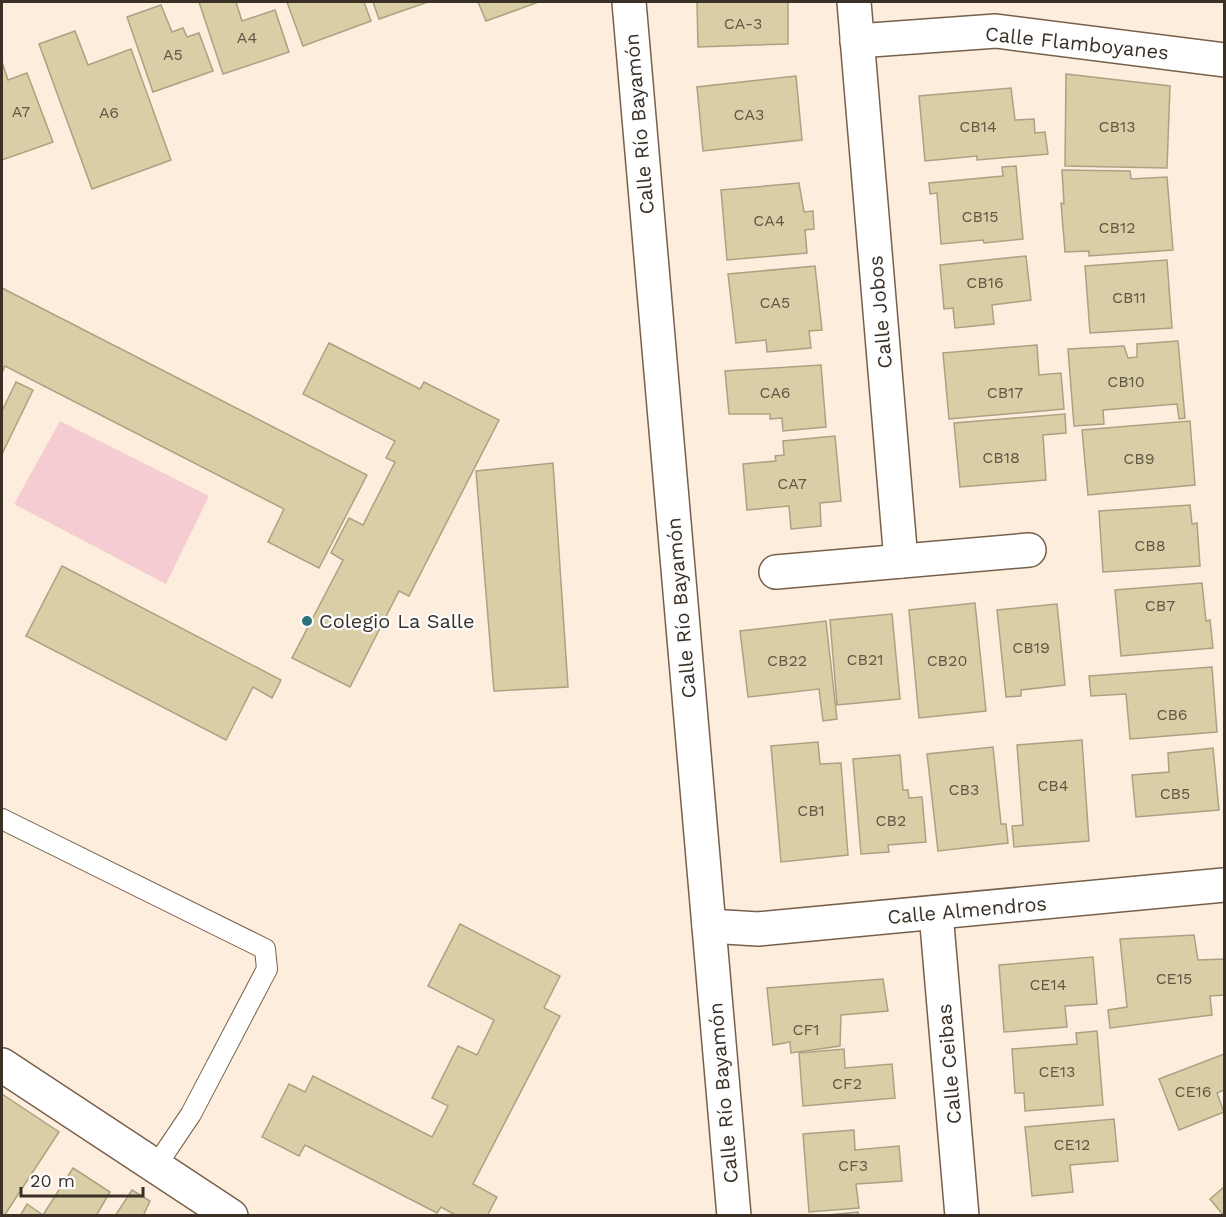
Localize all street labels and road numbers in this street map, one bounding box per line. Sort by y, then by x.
street label: Calle Flamboyanes [984,21,1170,65]
street label: Calle Río Bayamón [619,32,659,216]
street label: Calle Jobos [863,254,897,370]
street label: Calle Río Bayamón [661,516,701,700]
street label: Calle Almendros [886,891,1048,929]
street label: Calle Río Bayamón [703,1001,743,1185]
street label: Calle Ceibas [932,1003,966,1125]

